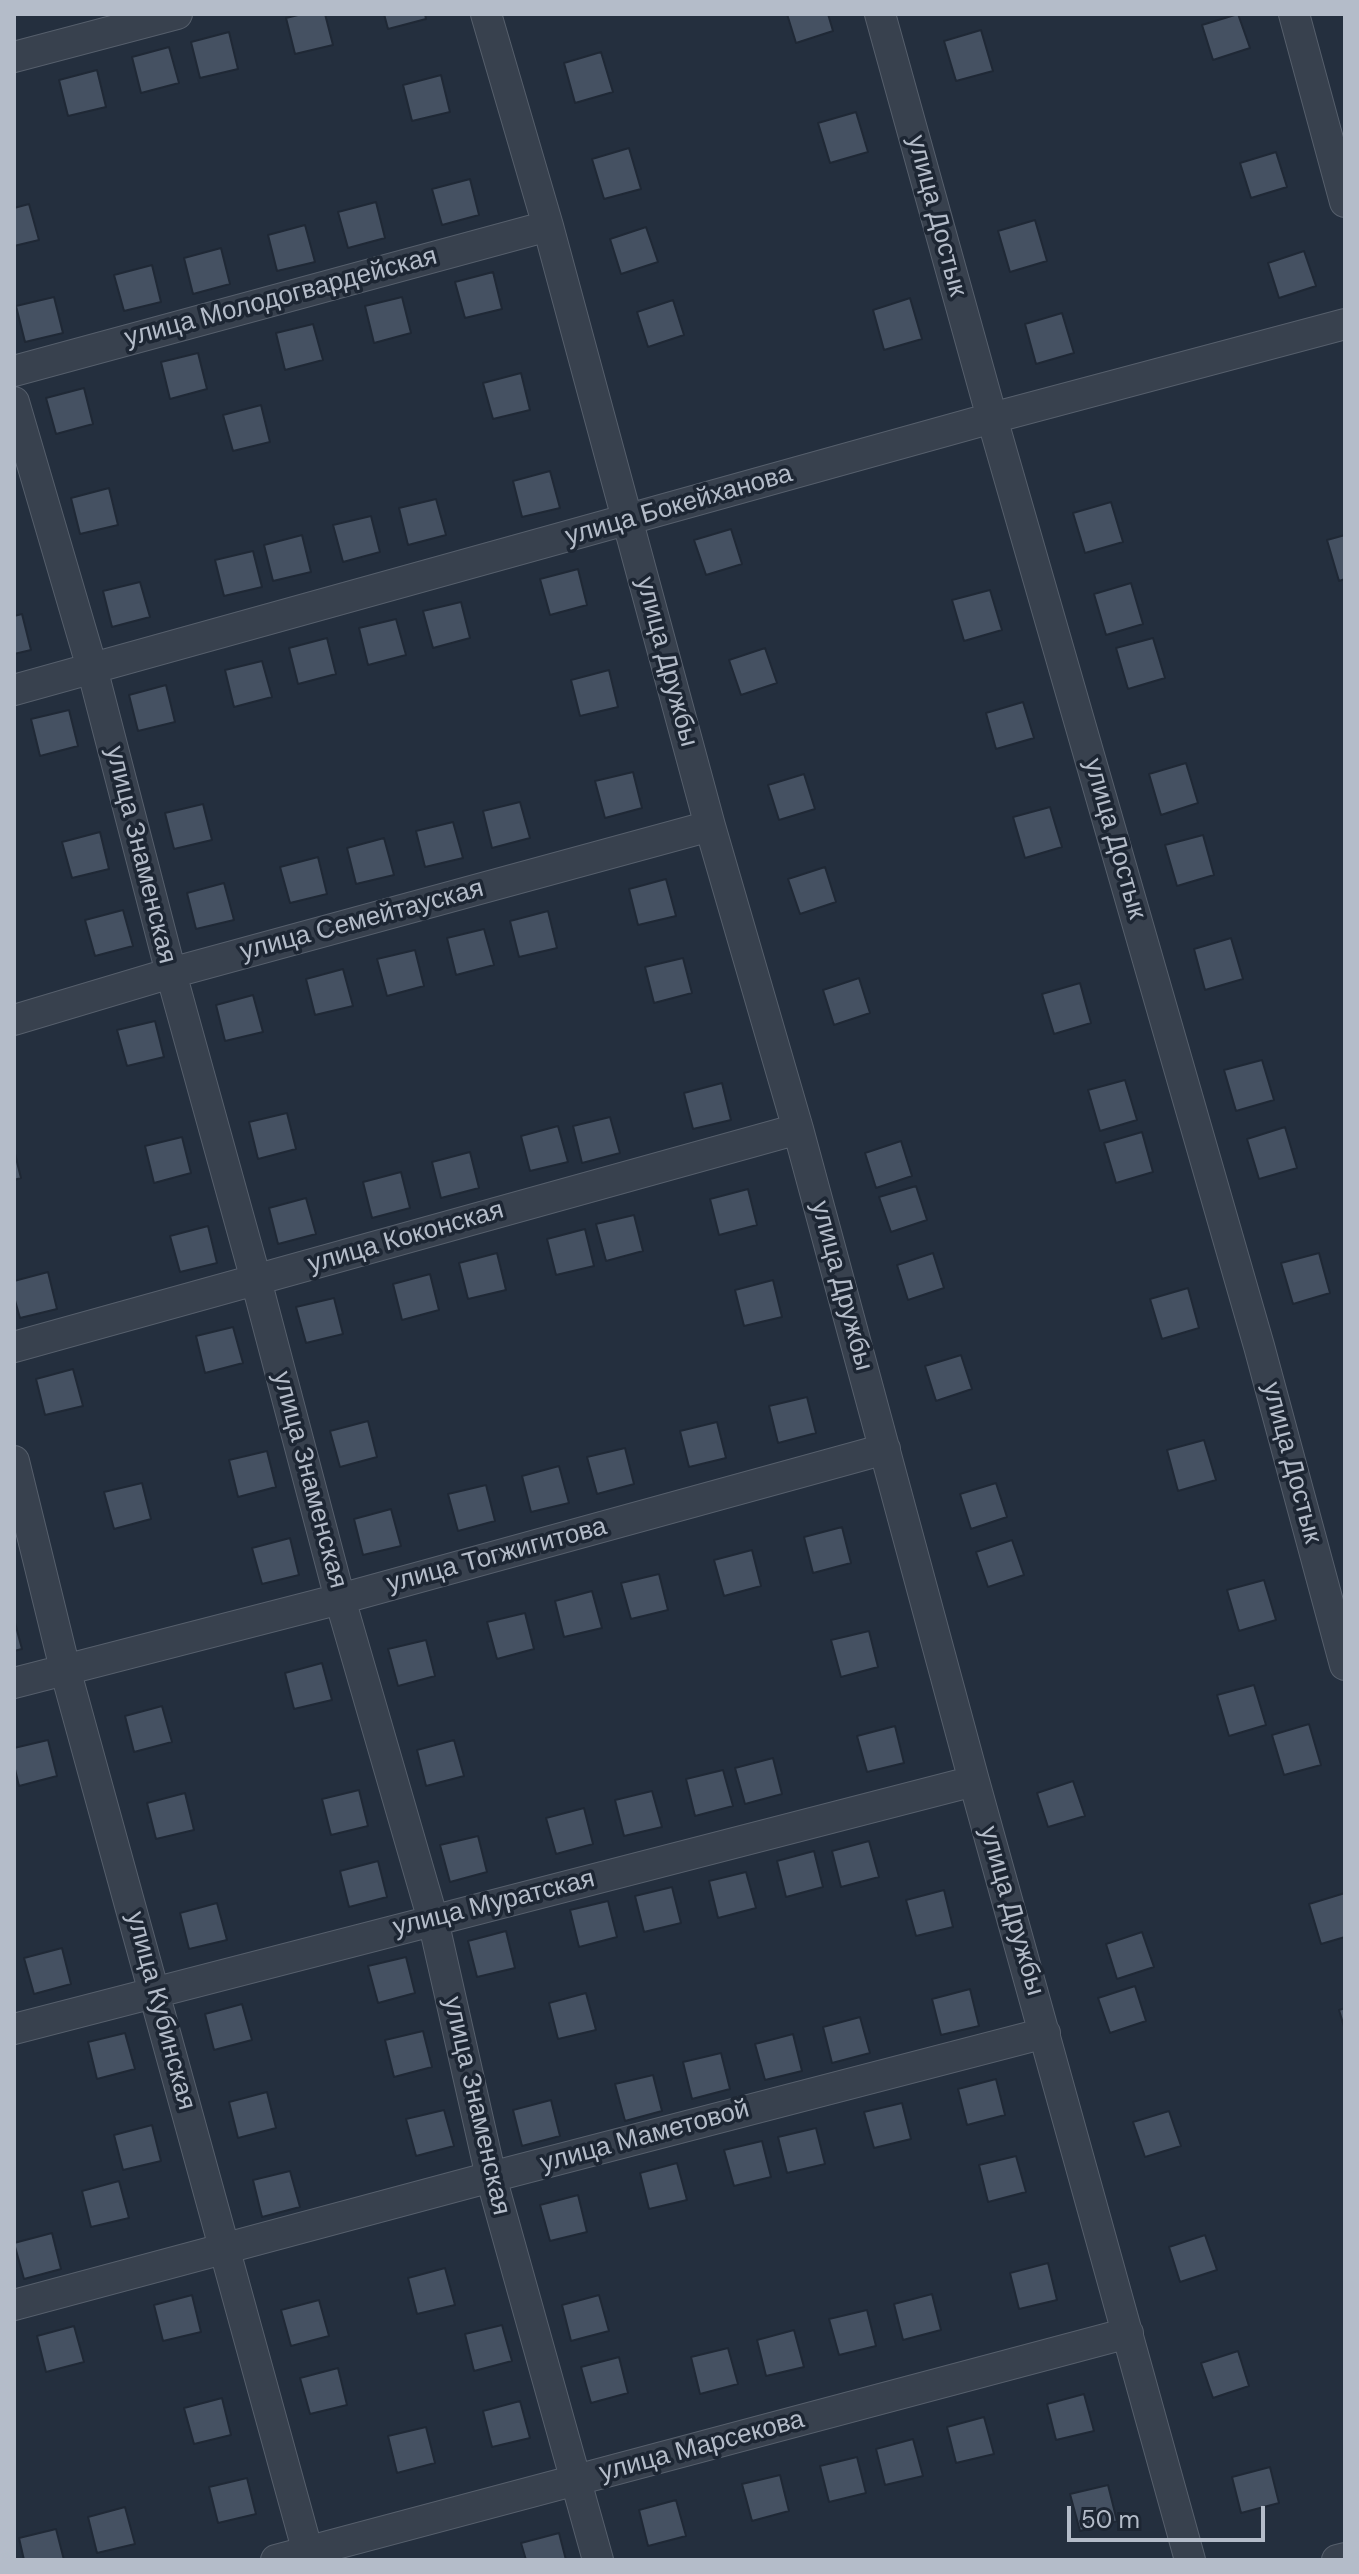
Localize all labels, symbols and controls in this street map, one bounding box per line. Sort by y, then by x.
street label: улица Достык [899,132,973,300]
street label: улица Молодогвардейская [121,241,441,355]
street label: улица Бокейханова [562,459,796,553]
street label: улица Дружбы [628,574,704,750]
street label: улица Знаменская [98,743,182,967]
street label: улица Достык [1076,755,1152,923]
street label: улица Семейтауская [237,874,487,968]
street label: улица Коконская [305,1195,507,1281]
street label: улица Дружбы [803,1198,879,1374]
street label: улица Знаменская [265,1368,353,1592]
street label: улица Достык [1254,1379,1328,1547]
street label: улица Тогжигитова [384,1512,610,1600]
street label: улица Дружбы [972,1823,1050,1999]
street label: улица Муратская [390,1864,598,1944]
street label: улица Кубинская [119,1908,201,2114]
street label: улица Знаменская [436,1994,516,2218]
street label: улица Маметовой [537,2094,753,2180]
street label: улица Марсекова [596,2405,808,2489]
scale bar [1071,2490,1269,2540]
text: 50 m [1081,2504,1140,2535]

